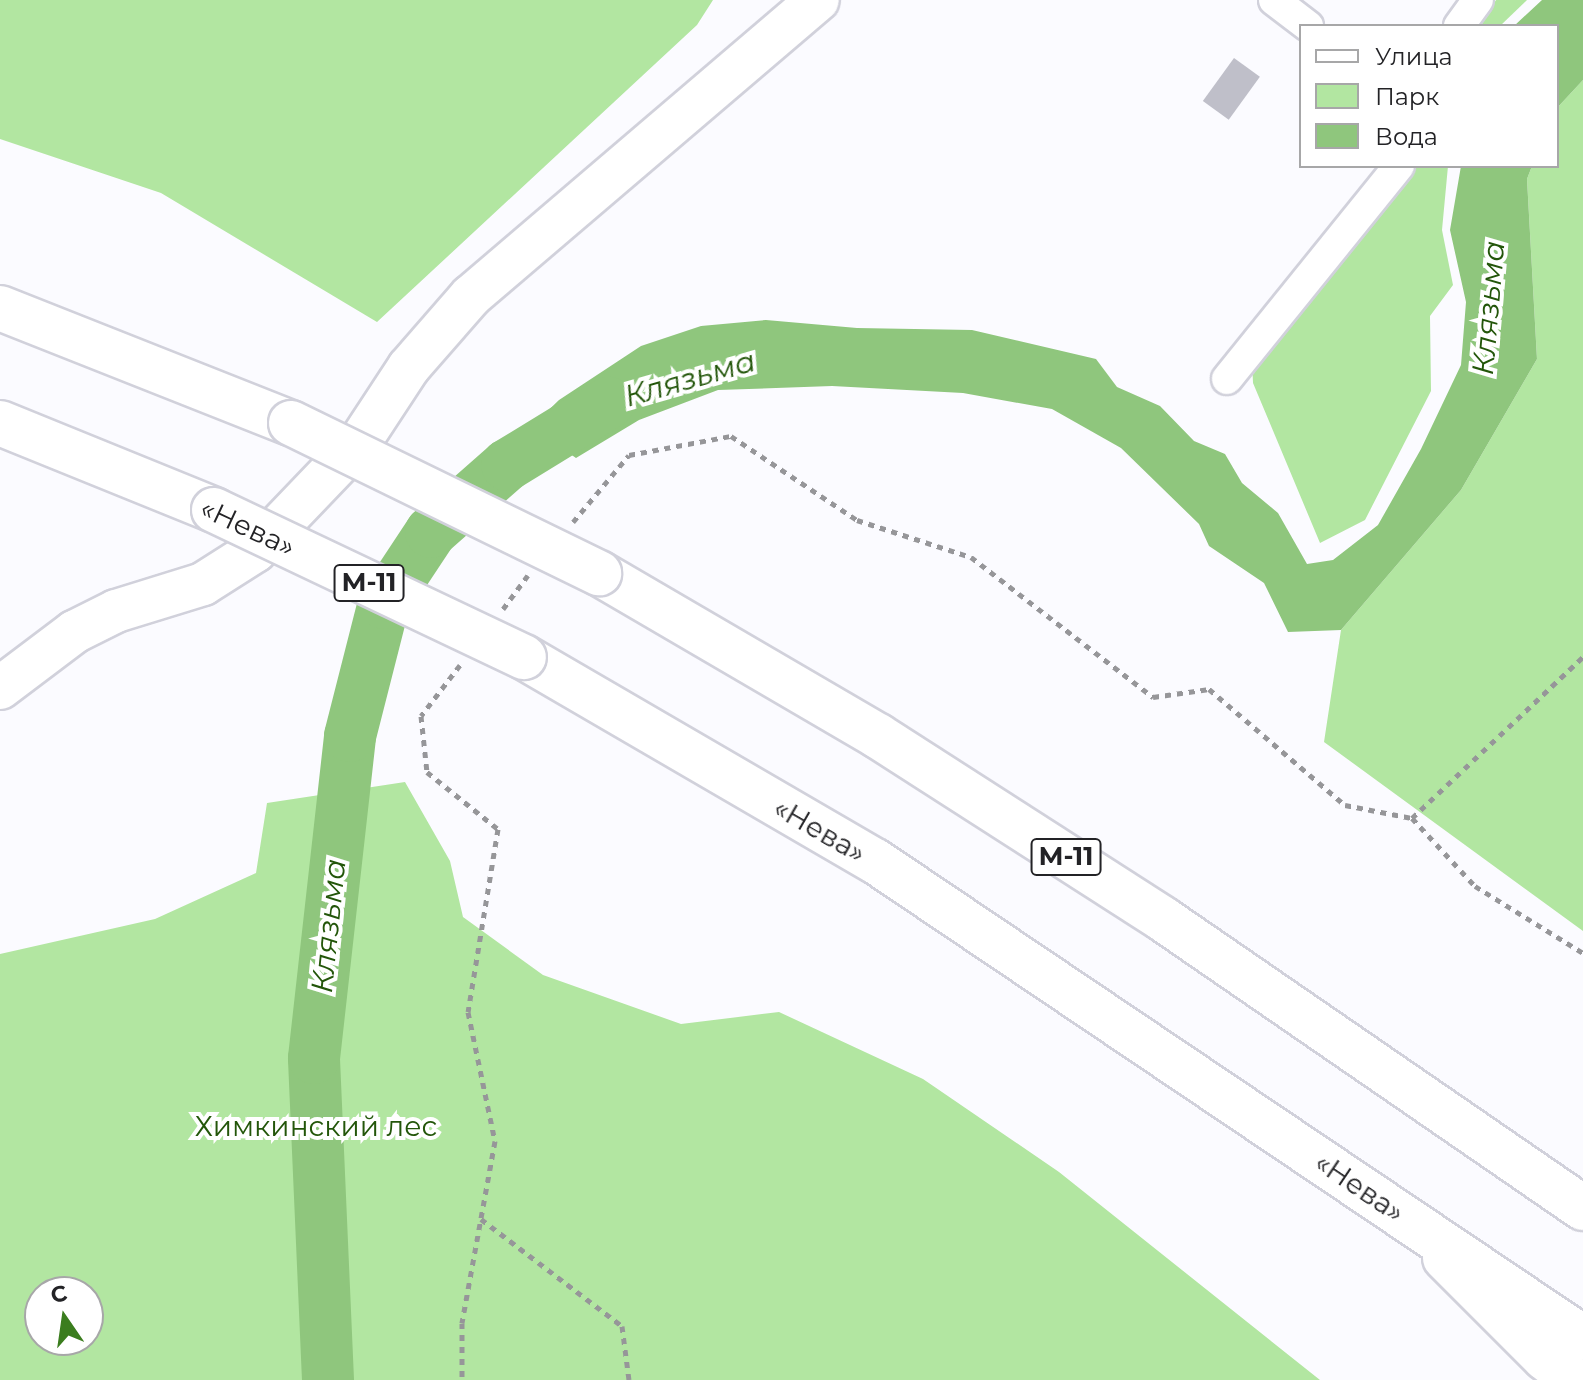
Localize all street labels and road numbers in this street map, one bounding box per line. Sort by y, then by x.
street label: «Нева» [195,491,301,563]
road number: М-11 [333,561,405,605]
street label: «Нева» [768,790,872,870]
road number: М-11 [1030,835,1102,879]
street label: «Нева» [1309,1145,1411,1229]

